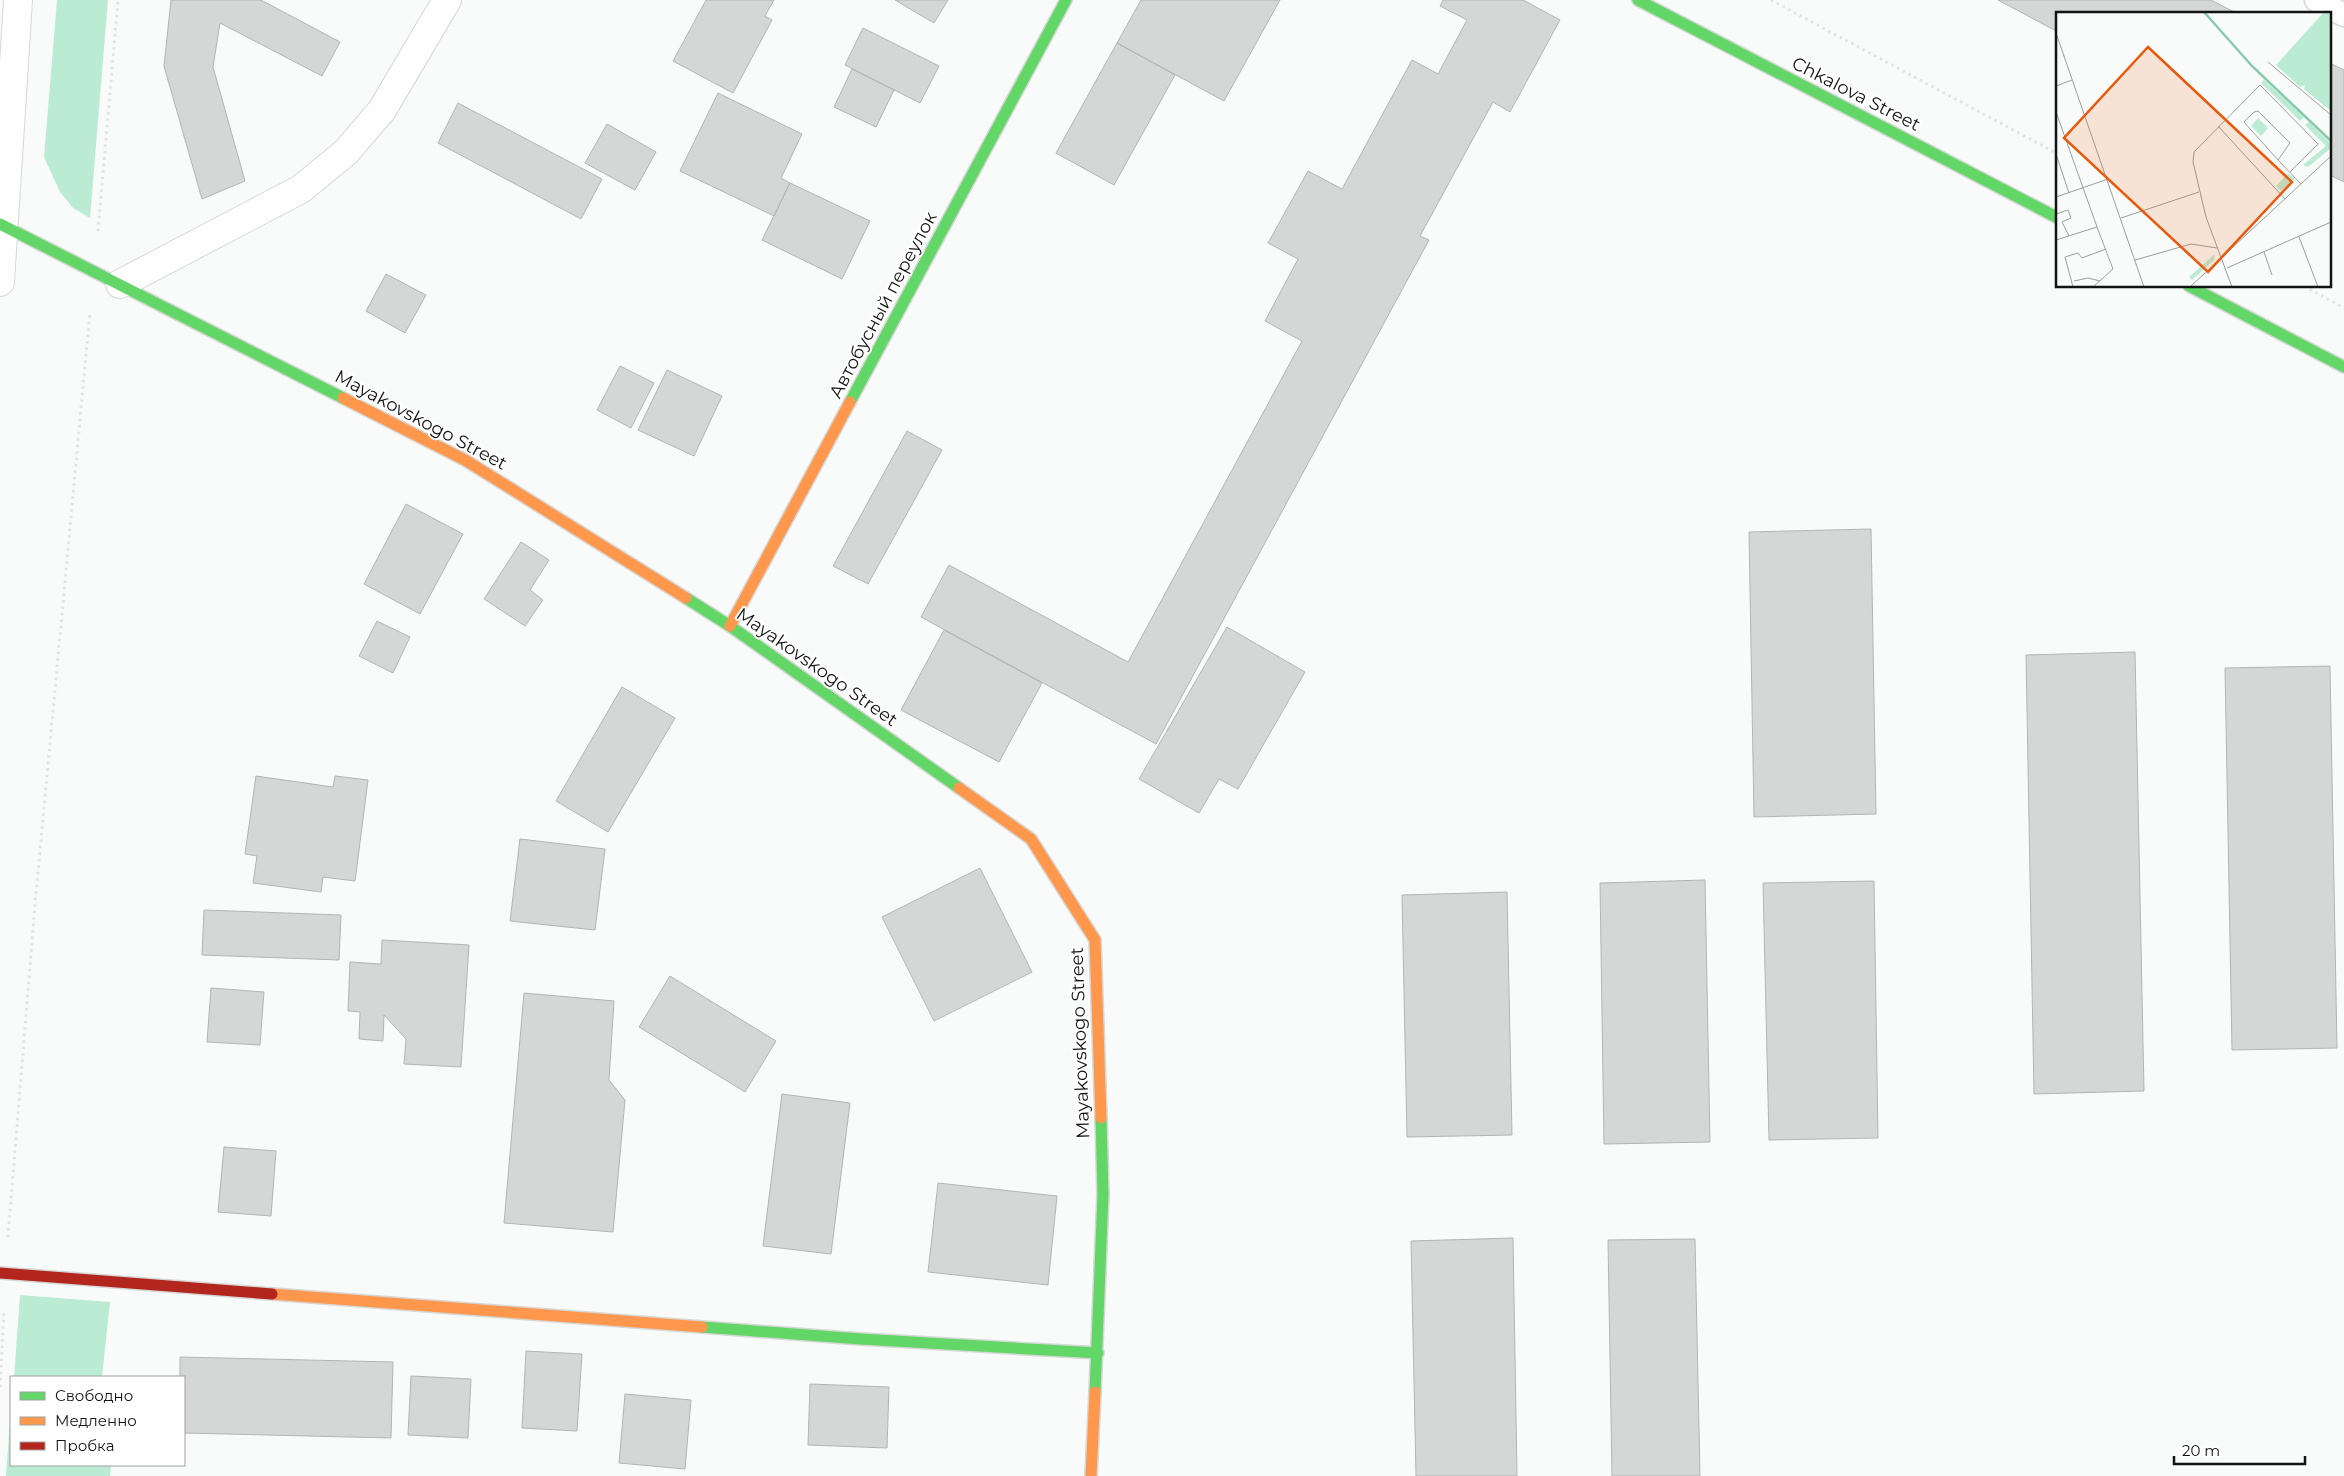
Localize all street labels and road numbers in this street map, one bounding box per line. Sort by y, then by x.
street label: Chkalova Street [1788,52,1924,136]
street label: Автобусный переулок [824,207,942,402]
street label: Mayakovskogo Street [331,365,511,475]
street label: Mayakovskogo Street [732,603,902,731]
street label: Mayakovskogo Street [1066,947,1094,1139]

